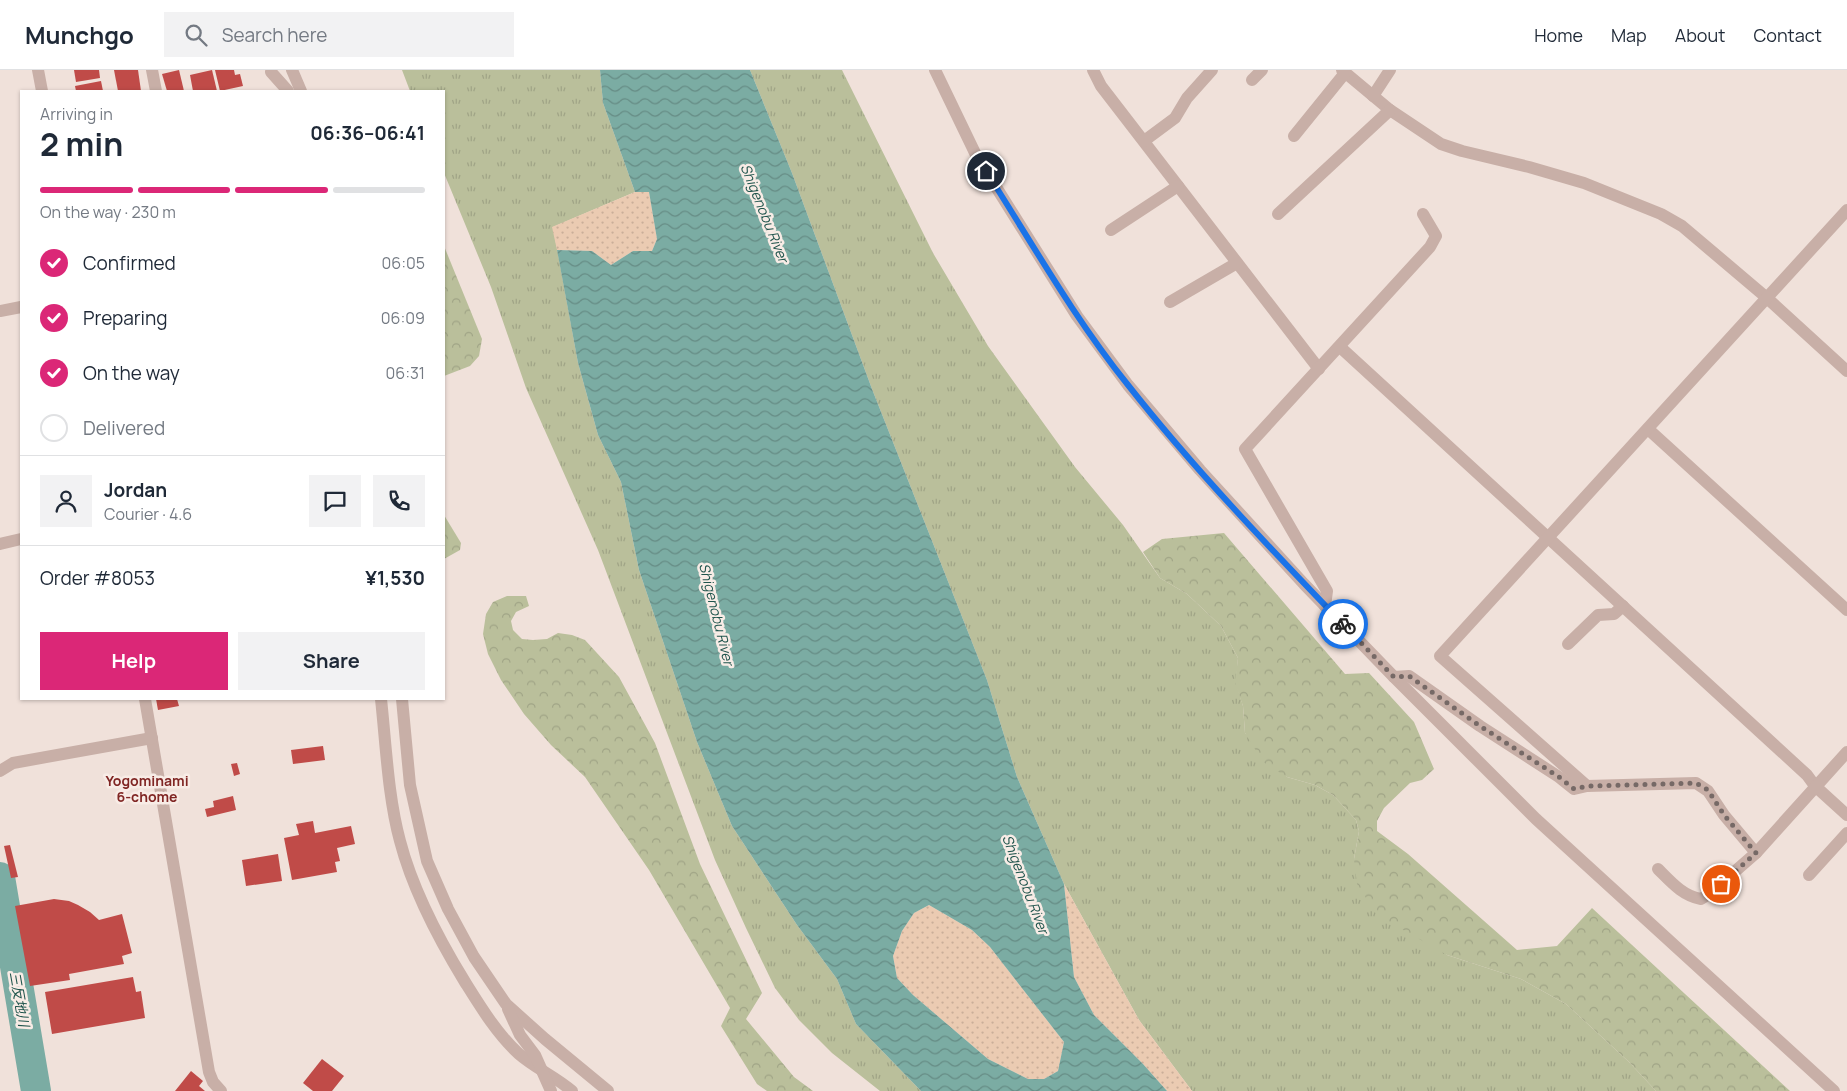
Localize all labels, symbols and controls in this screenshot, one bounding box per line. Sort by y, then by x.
search box [164,12,514,57]
text: Munchgo [25,18,134,51]
icon: search [182,21,210,49]
text: Search here [222,22,327,48]
text: Home [1534,23,1583,47]
text: Map [1611,23,1647,47]
text: About [1675,23,1725,47]
text: Contact [1753,23,1822,47]
text: Arriving in [40,103,113,125]
text: 06:36–06:41 [310,120,425,146]
text: 2 min [40,122,123,166]
pin [965,150,1007,192]
icon: home [972,157,1000,185]
water label: Shigenobu River [737,161,794,267]
text: On the way · 230 m [40,201,176,223]
icon: check [40,249,68,277]
text: Confirmed [83,250,176,276]
text: 06:05 [382,252,425,274]
icon: check [40,304,68,332]
text: Preparing [83,305,168,331]
text: 06:09 [381,307,425,329]
icon: check [40,359,68,387]
text: On the way [83,360,180,386]
text: 06:31 [385,362,425,384]
text: Delivered [83,415,165,441]
button: person [40,475,92,527]
button: chat [309,475,361,527]
button: phone [373,475,425,527]
text: Jordan [104,477,167,503]
text: Courier · 4.6 [104,503,192,525]
water label: Shigenobu River [695,561,739,669]
text: Order #8053 [40,565,155,591]
text: ¥1,530 [365,565,425,591]
courier [1318,599,1368,649]
icon: bike [1329,610,1357,638]
button: Help [40,632,228,690]
button: Share [238,632,425,690]
district label: Yogominami 6-chome [105,771,189,806]
water label: Shigenobu River [998,832,1054,938]
pin [1700,863,1742,905]
icon: bag [1707,870,1735,898]
water label: 三反地川 [6,970,35,1030]

